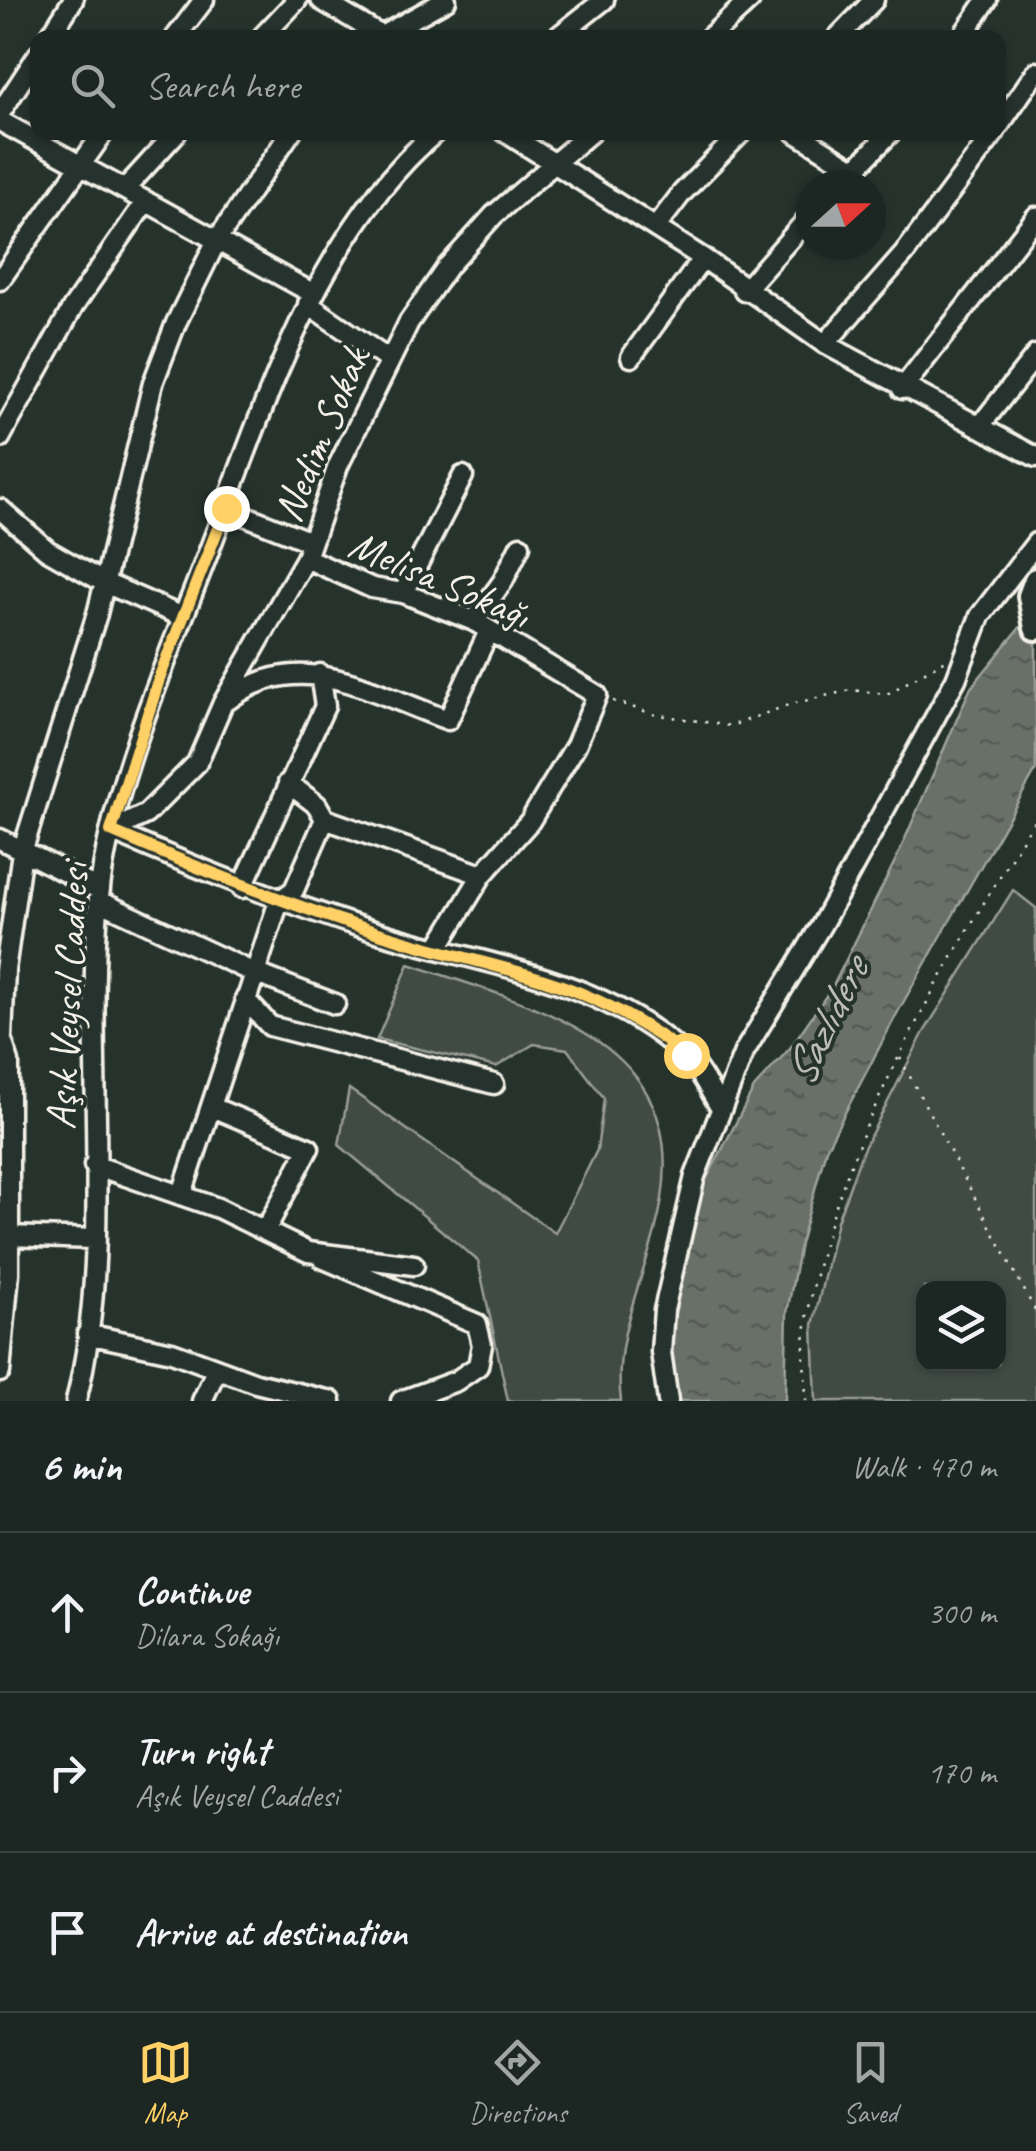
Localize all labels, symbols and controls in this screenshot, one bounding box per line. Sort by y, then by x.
search box [30,30,1006,140]
icon: search [65,58,120,113]
text: Search here [145,62,300,109]
north arrow [796,170,886,260]
street label: Nedim Sokak [261,336,383,529]
route end [204,486,250,532]
street label: Melisa Sokağı [341,518,540,642]
street label: Aşık Veysel Caddesi [34,856,101,1131]
water label: Sazlıdere [771,943,884,1095]
route start [664,1033,710,1079]
map controls [916,1281,1006,1371]
button: layers [916,1281,1006,1371]
text: 6 min [40,1440,121,1493]
text: Walk · 470 m [852,1446,996,1487]
text: Continue [135,1568,249,1615]
icon: ahead [40,1585,95,1640]
text: 300 m [927,1592,996,1633]
text: Dilara Sokağı [135,1615,279,1656]
text: Turn right [135,1728,269,1775]
icon: right [40,1745,95,1800]
text: 170 m [927,1752,996,1793]
text: Aşık Veysel Caddesi [135,1775,339,1816]
icon: arrive [40,1905,95,1960]
text: Arrive at destination [135,1909,407,1956]
tab: Map [138,2035,193,2130]
tab: Directions [469,2035,567,2130]
tab: Saved [843,2035,898,2130]

